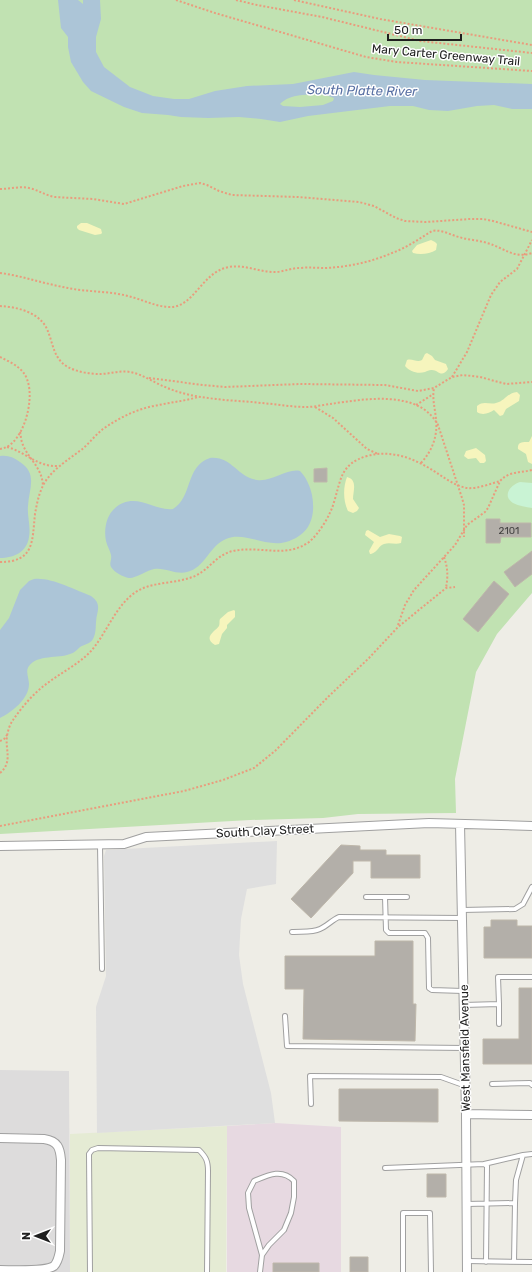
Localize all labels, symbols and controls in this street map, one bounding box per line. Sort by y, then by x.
scale bar [388,16,461,42]
text: 50 m [394,23,422,37]
street label: Mary Carter Greenway Trail [371,42,521,68]
water label: South Platte River [307,82,418,99]
house number: 2101 [499,525,519,537]
street label: South Clay Street [216,821,315,841]
street label: West Mansfield Avenue [457,984,473,1112]
north arrow [16,1216,56,1256]
text: N [20,1232,33,1240]

